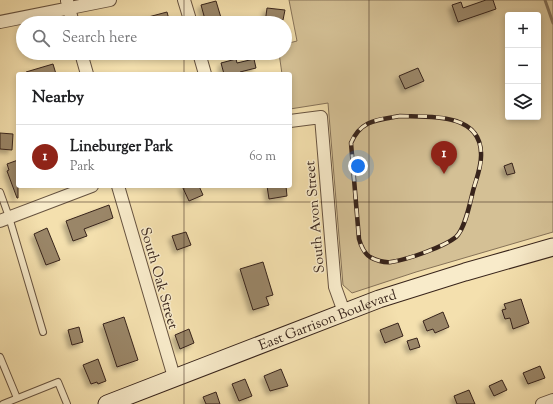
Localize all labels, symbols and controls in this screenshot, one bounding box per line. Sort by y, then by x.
map controls [505,12,541,120]
button: + [505,12,541,48]
search box [16,16,292,60]
icon: search [30,27,52,49]
text: Search here [62,28,137,49]
button: − [505,48,541,84]
button: layers [505,84,541,120]
text: Nearby [32,86,84,110]
text: Lineburger Park [70,137,173,158]
pin: 1 [431,141,457,174]
text: 1 [43,148,47,166]
text: 60 m [249,148,276,166]
your location [348,156,368,176]
text: Park [70,158,95,176]
street label: South Avon Street [301,160,331,274]
street label: South Oak Street [134,225,182,332]
street label: East Garrison Boulevard [256,286,399,357]

